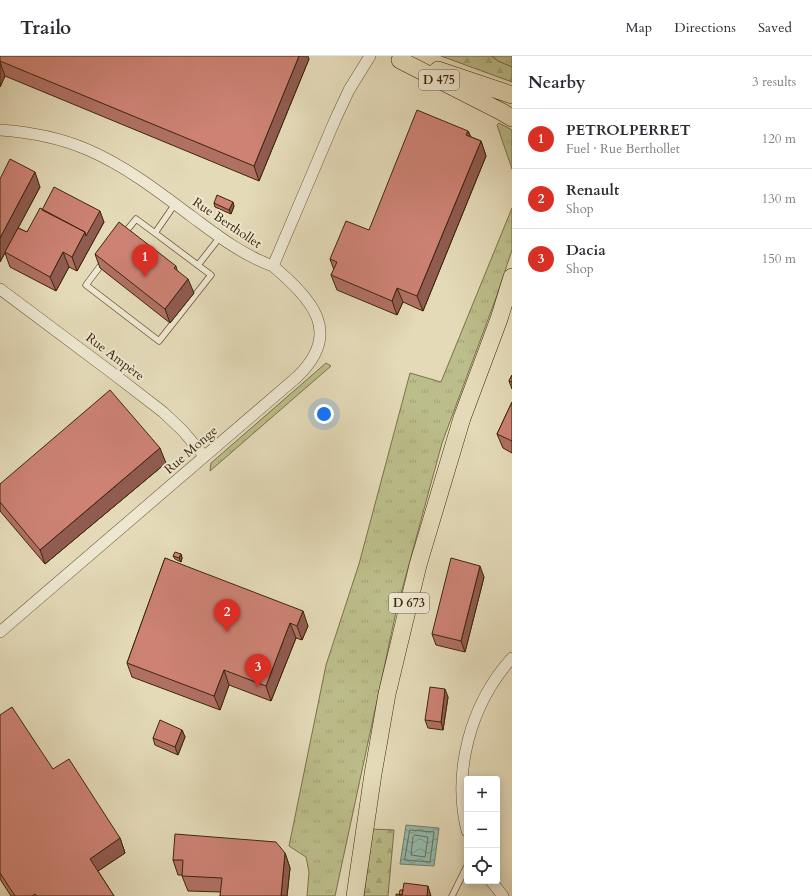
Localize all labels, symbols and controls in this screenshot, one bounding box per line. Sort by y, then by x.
text: Trailo [20,15,71,41]
text: Map [626,18,652,37]
text: Directions [674,18,736,37]
text: Saved [758,18,792,37]
road number: D 475 [419,70,459,90]
text: Nearby [528,71,585,94]
text: 3 results [752,73,796,91]
text: PETROLPERRET [566,120,691,140]
text: 1 [538,130,544,148]
text: 120 m [762,130,796,148]
text: Fuel · Rue Berthollet [566,140,680,158]
text: Renault [566,180,619,200]
text: 2 [538,190,544,208]
text: 130 m [762,190,796,208]
street label: Rue Berthollet [189,193,265,253]
text: Shop [566,200,594,218]
text: Dacia [566,240,606,260]
pin: 1 [132,244,158,277]
text: 3 [538,250,544,268]
text: 150 m [762,250,796,268]
text: Shop [566,260,594,278]
street label: Rue Ampère [82,329,148,385]
your location [314,404,334,424]
street label: Rue Monge [160,422,222,478]
road number: D 673 [389,593,429,613]
pin: 2 [214,599,240,632]
pin: 3 [245,654,271,687]
map controls [464,776,500,884]
button: + [464,776,500,812]
button: − [464,812,500,848]
button: locate [464,848,500,884]

